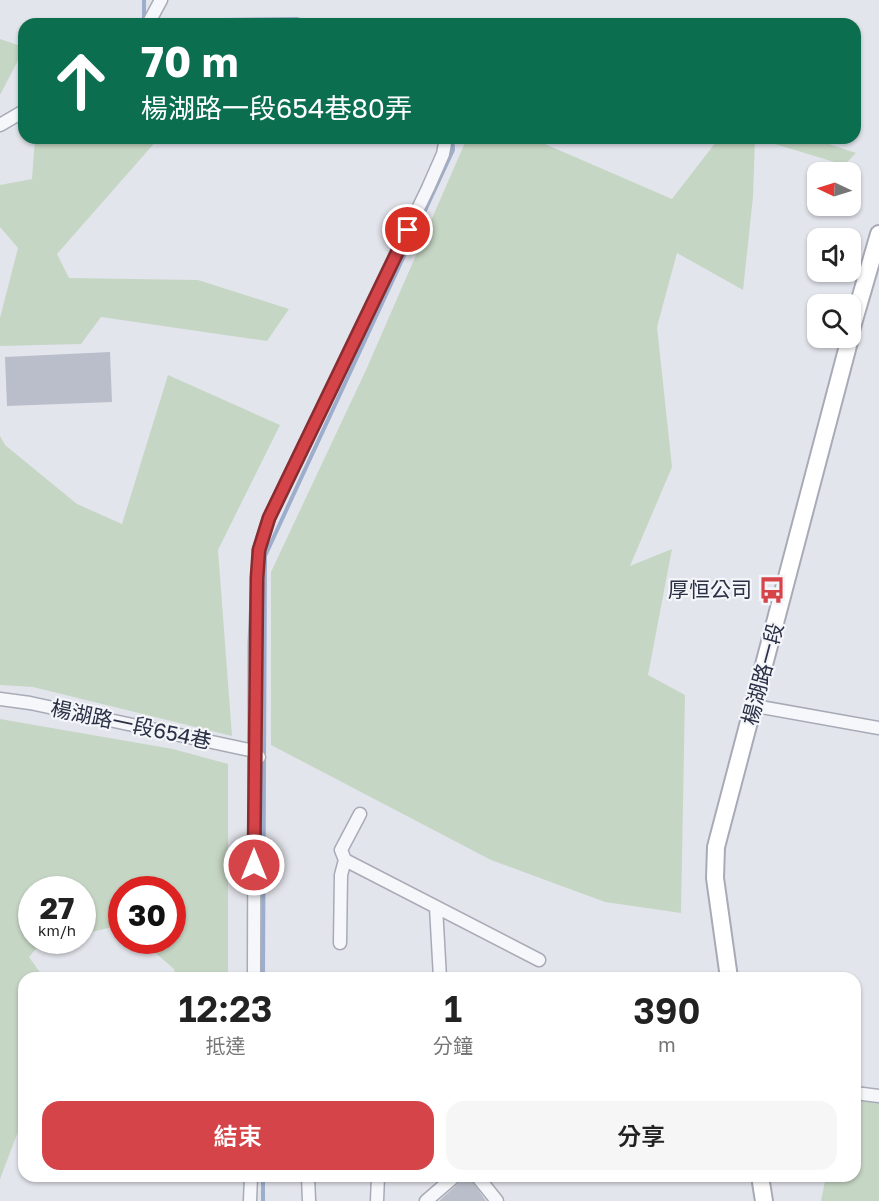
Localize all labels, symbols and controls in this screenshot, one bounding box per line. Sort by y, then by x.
text: 70 m [141,36,238,86]
icon: ahead [42,42,120,120]
text: 楊湖路一段654巷80弄 [141,92,412,124]
north arrow [807,162,861,216]
map controls [807,162,861,348]
pin [382,204,433,255]
icon: arrive [391,213,424,246]
button: sound [807,228,861,282]
button: search [807,294,861,348]
bus stop icon: 厚恒公司 [757,575,787,605]
place label: 厚恒公司 [668,576,752,602]
street label: 楊湖路一段 [736,620,788,728]
street label: 楊湖路一段654巷 [48,694,214,754]
position arrow [222,833,286,897]
speed limit sign: 30 [108,876,186,954]
text: 27 [40,890,74,926]
text: km/h [38,921,76,939]
text: 12:23 [178,987,273,1030]
text: 1 [444,987,462,1030]
text: 390 [633,989,701,1032]
text: m [658,1032,676,1056]
text: 抵達 [205,1033,245,1057]
text: 分鐘 [433,1033,473,1057]
button: 結束 [42,1101,434,1170]
button: 分享 [446,1101,837,1170]

